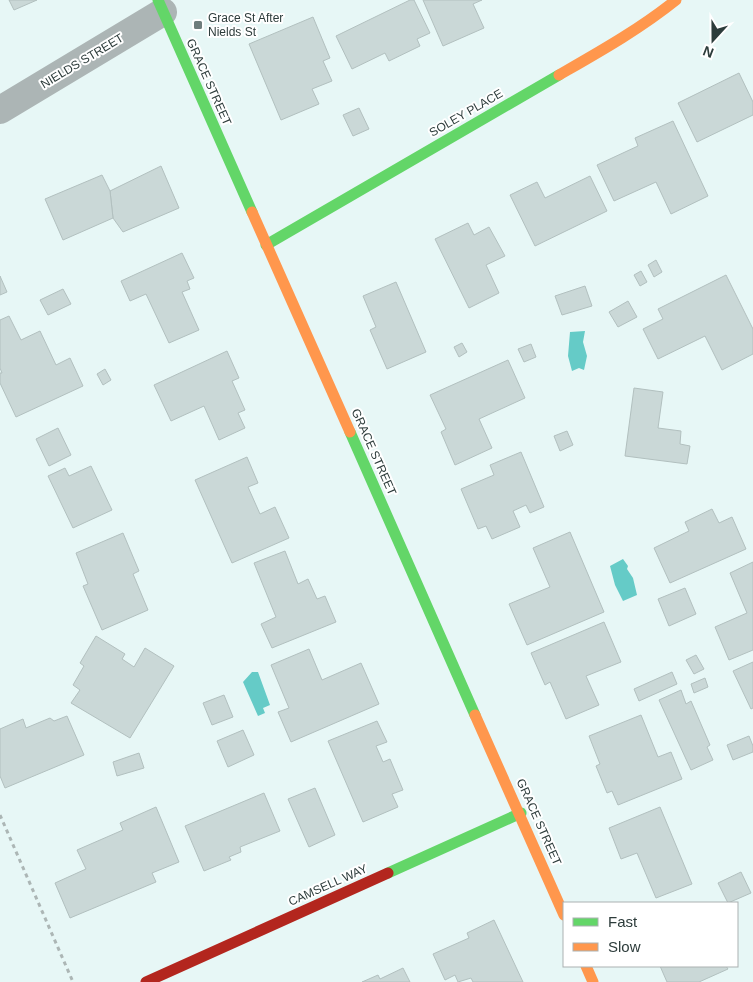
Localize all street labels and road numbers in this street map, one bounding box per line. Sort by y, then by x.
street label: NIELDS STREET [38,30,126,91]
street label: GRACE STREET [184,37,235,128]
street label: SOLEY PLACE [427,86,505,140]
street label: GRACE STREET [349,407,400,498]
street label: GRACE STREET [514,777,565,868]
street label: CAMSELL WAY [286,861,370,909]

